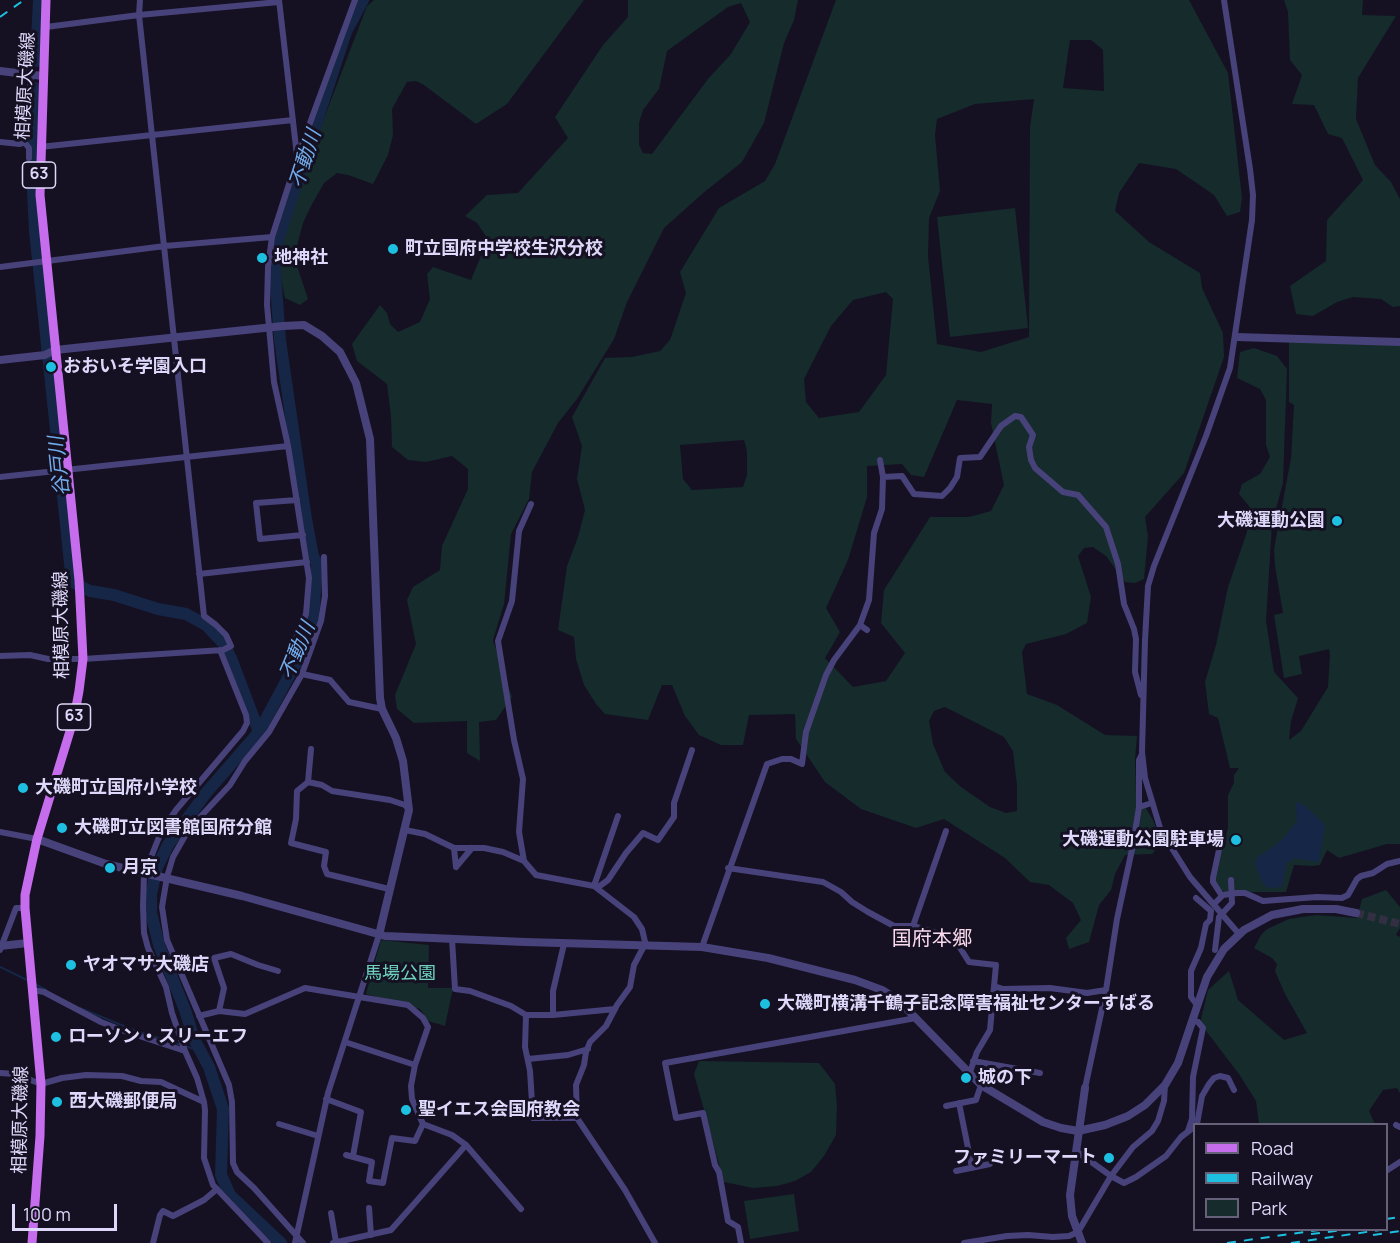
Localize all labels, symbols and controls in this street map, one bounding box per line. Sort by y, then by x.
street label: 相模原大磯線 [12,32,40,140]
water label: 不動川 [285,127,327,191]
road number: 63 [22,162,56,188]
place label: 町立国府中学校生沢分校 [405,238,603,260]
marker: 町立国府中学校生沢分校 [386,242,400,256]
place label: 地神社 [274,247,328,269]
marker: 地神社 [255,251,269,265]
place label: おおいそ学園入口 [63,356,207,378]
marker: おおいそ学園入口 [44,360,58,374]
water label: 谷戸川 [45,435,75,497]
place label: 大磯運動公園 [1217,510,1325,532]
marker: 大磯運動公園 [1330,514,1344,528]
street label: 相模原大磯線 [50,571,74,679]
water label: 不動川 [275,619,321,683]
road number: 63 [58,704,90,730]
place label: 大磯町立国府小学校 [35,777,197,799]
marker: 大磯町立国府小学校 [16,781,30,795]
place label: 大磯町立図書館国府分館 [74,817,272,839]
marker: 大磯町立図書館国府分館 [55,821,69,835]
place label: 大磯運動公園駐車場 [1062,829,1224,851]
marker: 大磯運動公園駐車場 [1229,833,1243,847]
place label: 月京 [122,857,158,879]
marker: 月京 [103,861,117,875]
district label: 国府本郷 [892,927,972,951]
place label: ヤオマサ大磯店 [83,954,209,976]
marker: ヤオマサ大磯店 [64,958,78,972]
park label: 馬場公園 [364,963,436,985]
place label: 大磯町横溝千鶴子記念障害福祉センターすばる [777,993,1155,1015]
marker: 大磯町横溝千鶴子記念障害福祉センターすばる [758,997,772,1011]
place label: ローソン・スリーエフ [68,1026,248,1048]
marker: ローソン・スリーエフ [49,1030,63,1044]
street label: 相模原大磯線 [9,1066,33,1174]
place label: 城の下 [978,1067,1032,1089]
marker: 城の下 [959,1071,973,1085]
place label: 西大磯郵便局 [69,1091,177,1113]
marker: 西大磯郵便局 [50,1095,64,1109]
place label: 聖イエス会国府教会 [418,1099,580,1121]
marker: 聖イエス会国府教会 [399,1103,413,1117]
legend [1193,1123,1388,1231]
text: Road [1251,1136,1294,1160]
place label: ファミリーマート [953,1147,1097,1169]
marker: ファミリーマート [1102,1151,1116,1165]
text: Railway [1251,1166,1313,1190]
scale bar [15,1192,120,1230]
text: Park [1251,1196,1287,1220]
text: 100 m [23,1202,71,1226]

